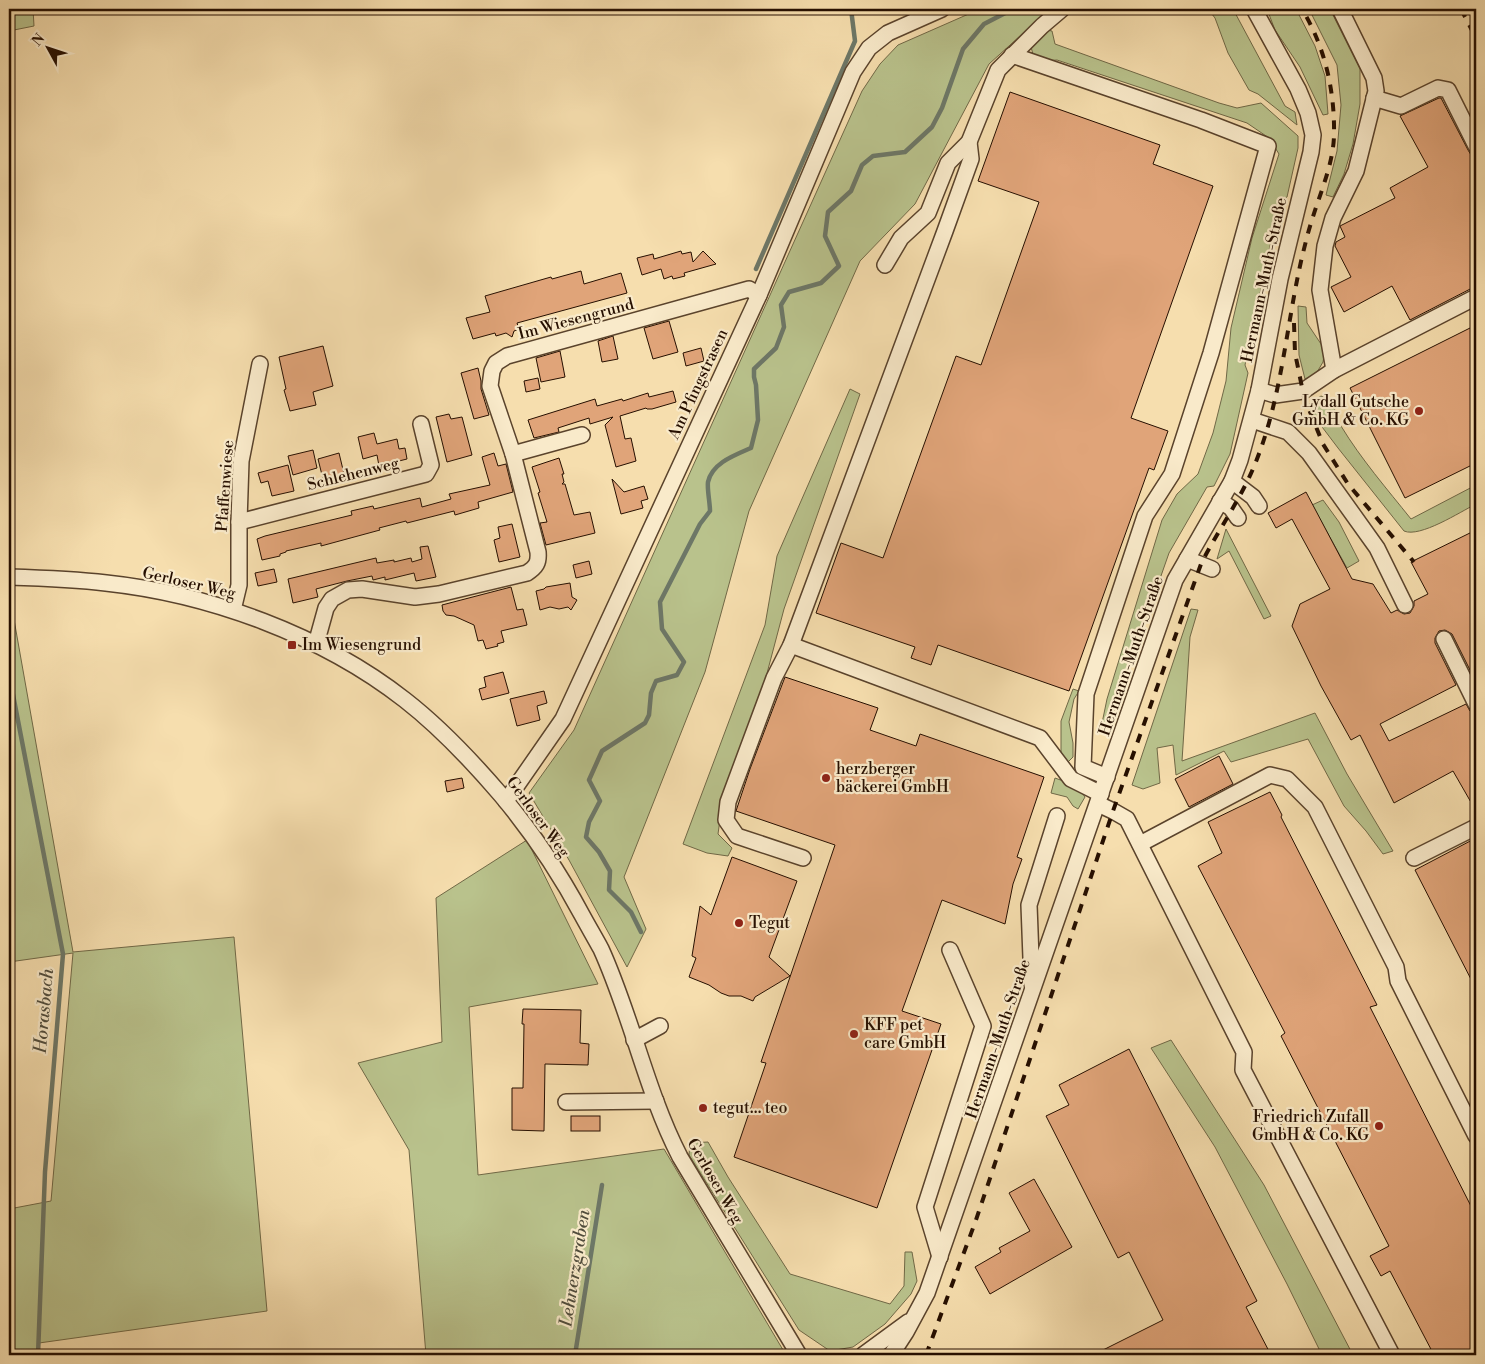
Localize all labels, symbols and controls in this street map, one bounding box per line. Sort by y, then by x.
north arrow [22,22,72,72]
text: N [28,30,49,50]
street label: Hermann-Muth-Straße [1237,196,1291,364]
street label: Im Wiesengrund [516,294,636,344]
street label: Am Pfingstrasen [663,325,732,443]
place label: Lydall Gutsche GmbH & Co. KG [1292,392,1409,430]
marker: Lydall Gutsche GmbH & Co. KG [1413,405,1425,417]
street label: Pfaffenwiese [212,439,238,533]
street label: Schlehenweg [305,453,402,495]
street label: Gerloser Weg [140,563,238,604]
street label: Hermann-Muth-Straße [1094,573,1168,739]
place label: Im Wiesengrund [302,635,421,655]
marker: Im Wiesengrund [286,639,298,651]
place label: herzberger bäckerei GmbH [836,759,949,797]
marker: herzberger bäckerei GmbH [820,772,832,784]
street label: Gerloser Weg [502,773,575,862]
place label: Tegut [749,913,790,933]
marker: Tegut [733,917,745,929]
street label: Hermann-Muth-Straße [961,956,1035,1122]
water label: Horasbach [29,967,59,1055]
place label: KFF pet care GmbH [864,1015,946,1053]
marker: KFF pet care GmbH [848,1028,860,1040]
place label: tegut… teo [713,1098,787,1118]
marker: tegut… teo [697,1102,709,1114]
place label: Friedrich Zufall GmbH & Co. KG [1252,1107,1369,1145]
marker: Friedrich Zufall GmbH & Co. KG [1373,1120,1385,1132]
street label: Gerloser Weg [682,1135,748,1228]
water label: Lehnerzgraben [554,1207,596,1329]

